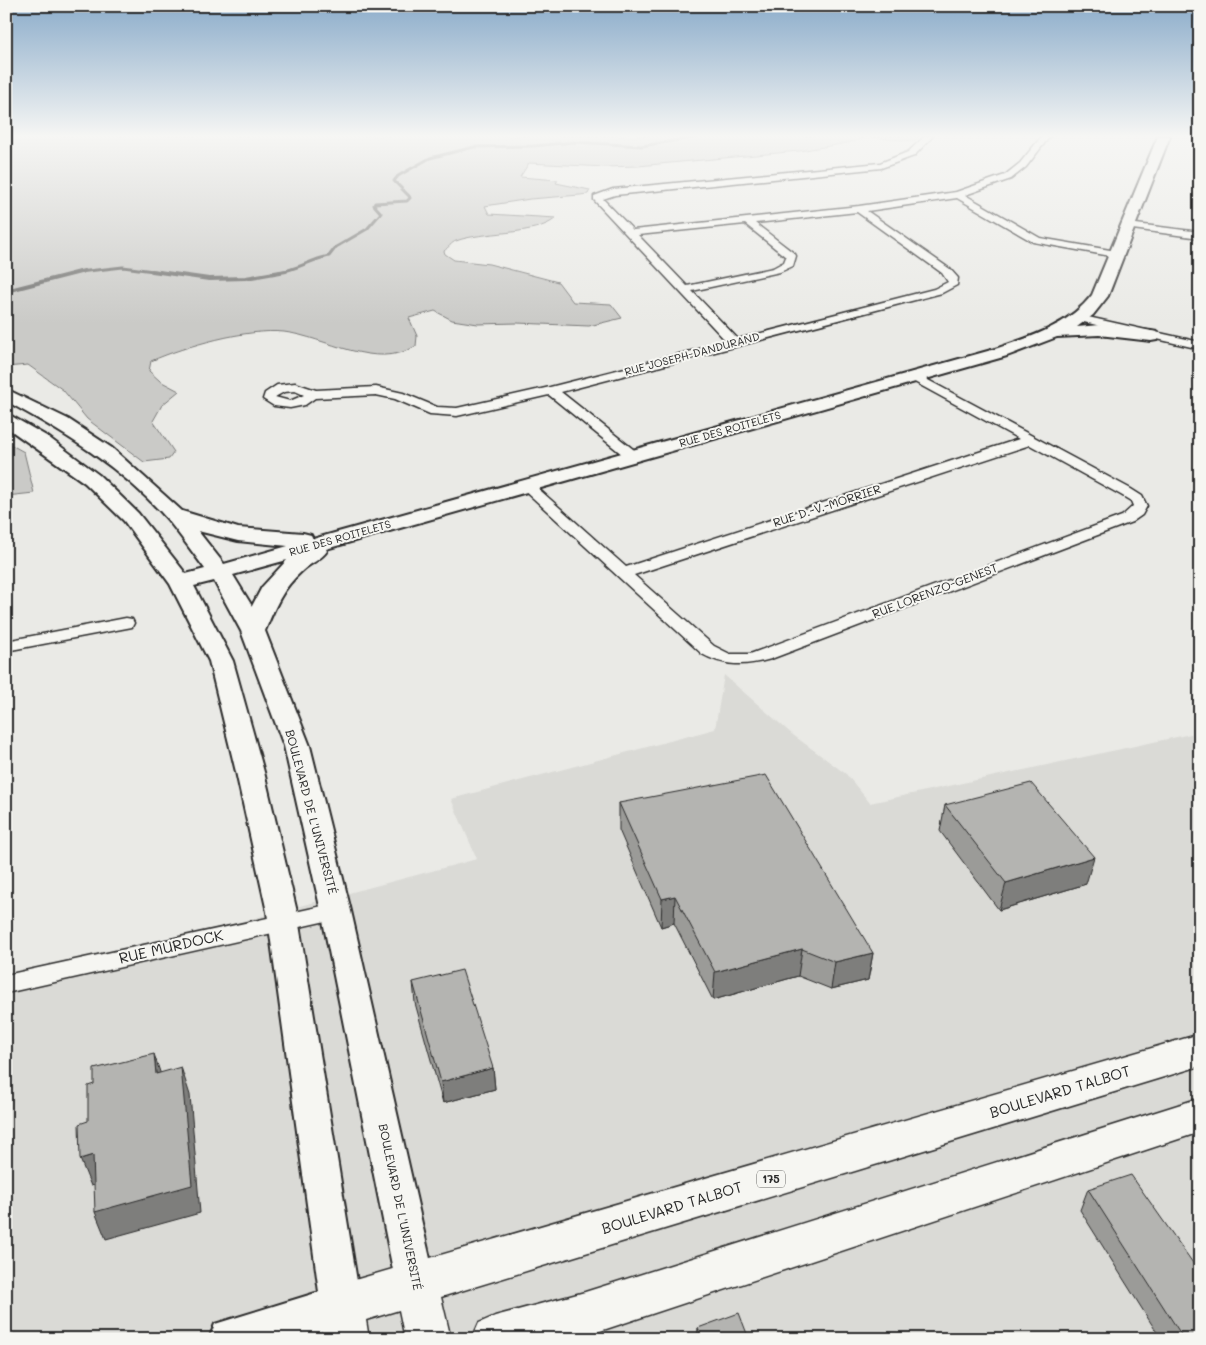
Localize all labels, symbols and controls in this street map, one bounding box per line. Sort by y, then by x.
street label: RUE JOSEPH-DANDURAND [623,328,761,379]
street label: RUE DES ROITELETS [677,407,783,450]
street label: RUE D.-V.-MORRIER [771,480,883,530]
street label: RUE DES ROITELETS [287,516,393,559]
street label: RUE LORENZO-GENEST [870,559,1000,621]
street label: BOULEVARD DE L'UNIVERSITÉ [282,728,342,896]
street label: RUE MURDOCK [117,924,225,968]
street label: BOULEVARD TALBOT [987,1060,1133,1122]
street label: BOULEVARD DE L'UNIVERSITÉ [375,1122,427,1292]
road number: 175 [757,1170,785,1188]
street label: BOULEVARD TALBOT [599,1176,745,1238]

